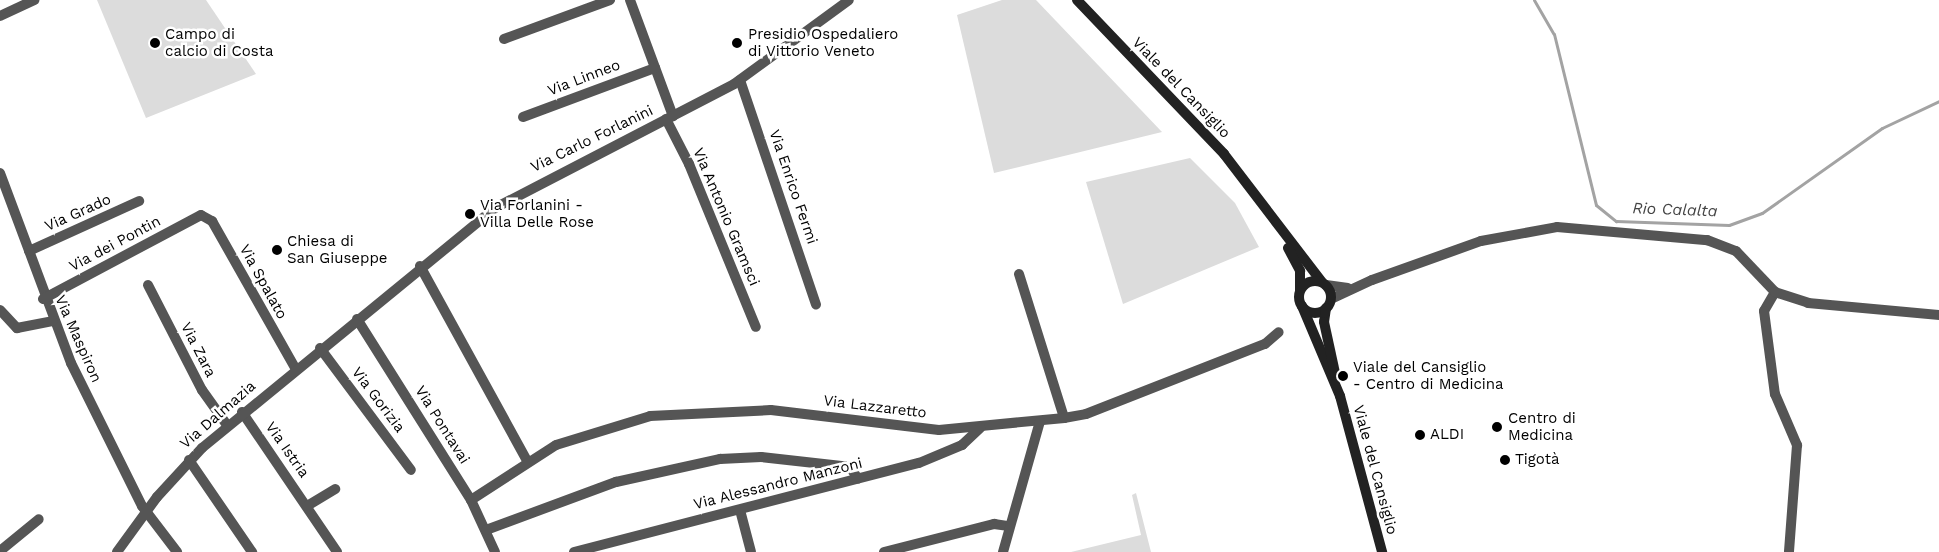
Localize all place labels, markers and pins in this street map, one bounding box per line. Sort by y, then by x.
place label: Campo di calcio di Costa [165,25,273,60]
place label: Presidio Ospedaliero di Vittorio Veneto [748,25,898,60]
marker: Presidio Ospedaliero di Vittorio Veneto [730,36,744,50]
marker: Campo di calcio di Costa [149,37,161,49]
place label: Via Forlanini - Villa Delle Rose [480,196,594,231]
marker: Via Forlanini - Villa Delle Rose [464,208,476,220]
place label: Chiesa di San Giuseppe [287,232,387,267]
marker: Chiesa di San Giuseppe [271,244,283,256]
place label: Viale del Cansiglio - Centro di Medicina [1353,358,1504,393]
marker: Viale del Cansiglio - Centro di Medicina [1337,370,1349,382]
place label: Centro di Medicina [1508,409,1576,444]
marker: Centro di Medicina [1490,420,1504,434]
place label: ALDI [1430,426,1464,444]
marker: ALDI [1414,429,1426,441]
place label: Tigotà [1515,451,1559,469]
marker: Tigotà [1499,454,1511,466]

